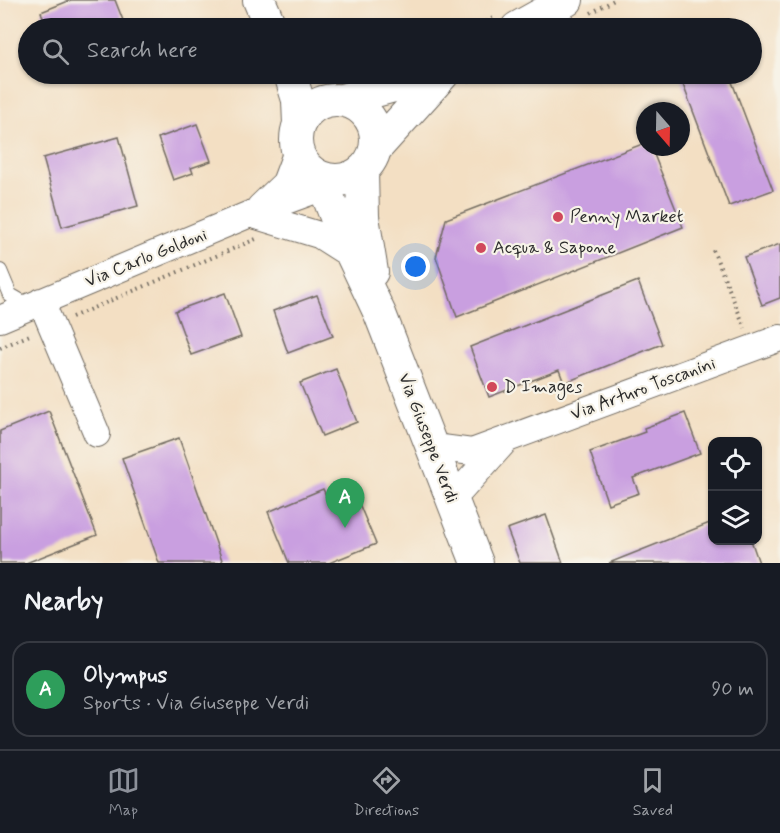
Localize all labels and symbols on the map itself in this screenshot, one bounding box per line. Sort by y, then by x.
north arrow [636,102,690,156]
place label: Penny Market [570,205,684,229]
marker: Penny Market [551,210,565,224]
street label: Via Carlo Goldoni [81,223,211,293]
place label: Acqua & Sapone [493,236,616,260]
marker: Acqua & Sapone [474,241,488,255]
your location [401,252,430,281]
street label: Via Arturo Toscanini [567,352,719,426]
street label: Via Giuseppe Verdi [392,370,464,506]
place label: D Images [504,375,582,400]
marker: D Images [485,380,499,394]
pin: A [326,478,364,528]

